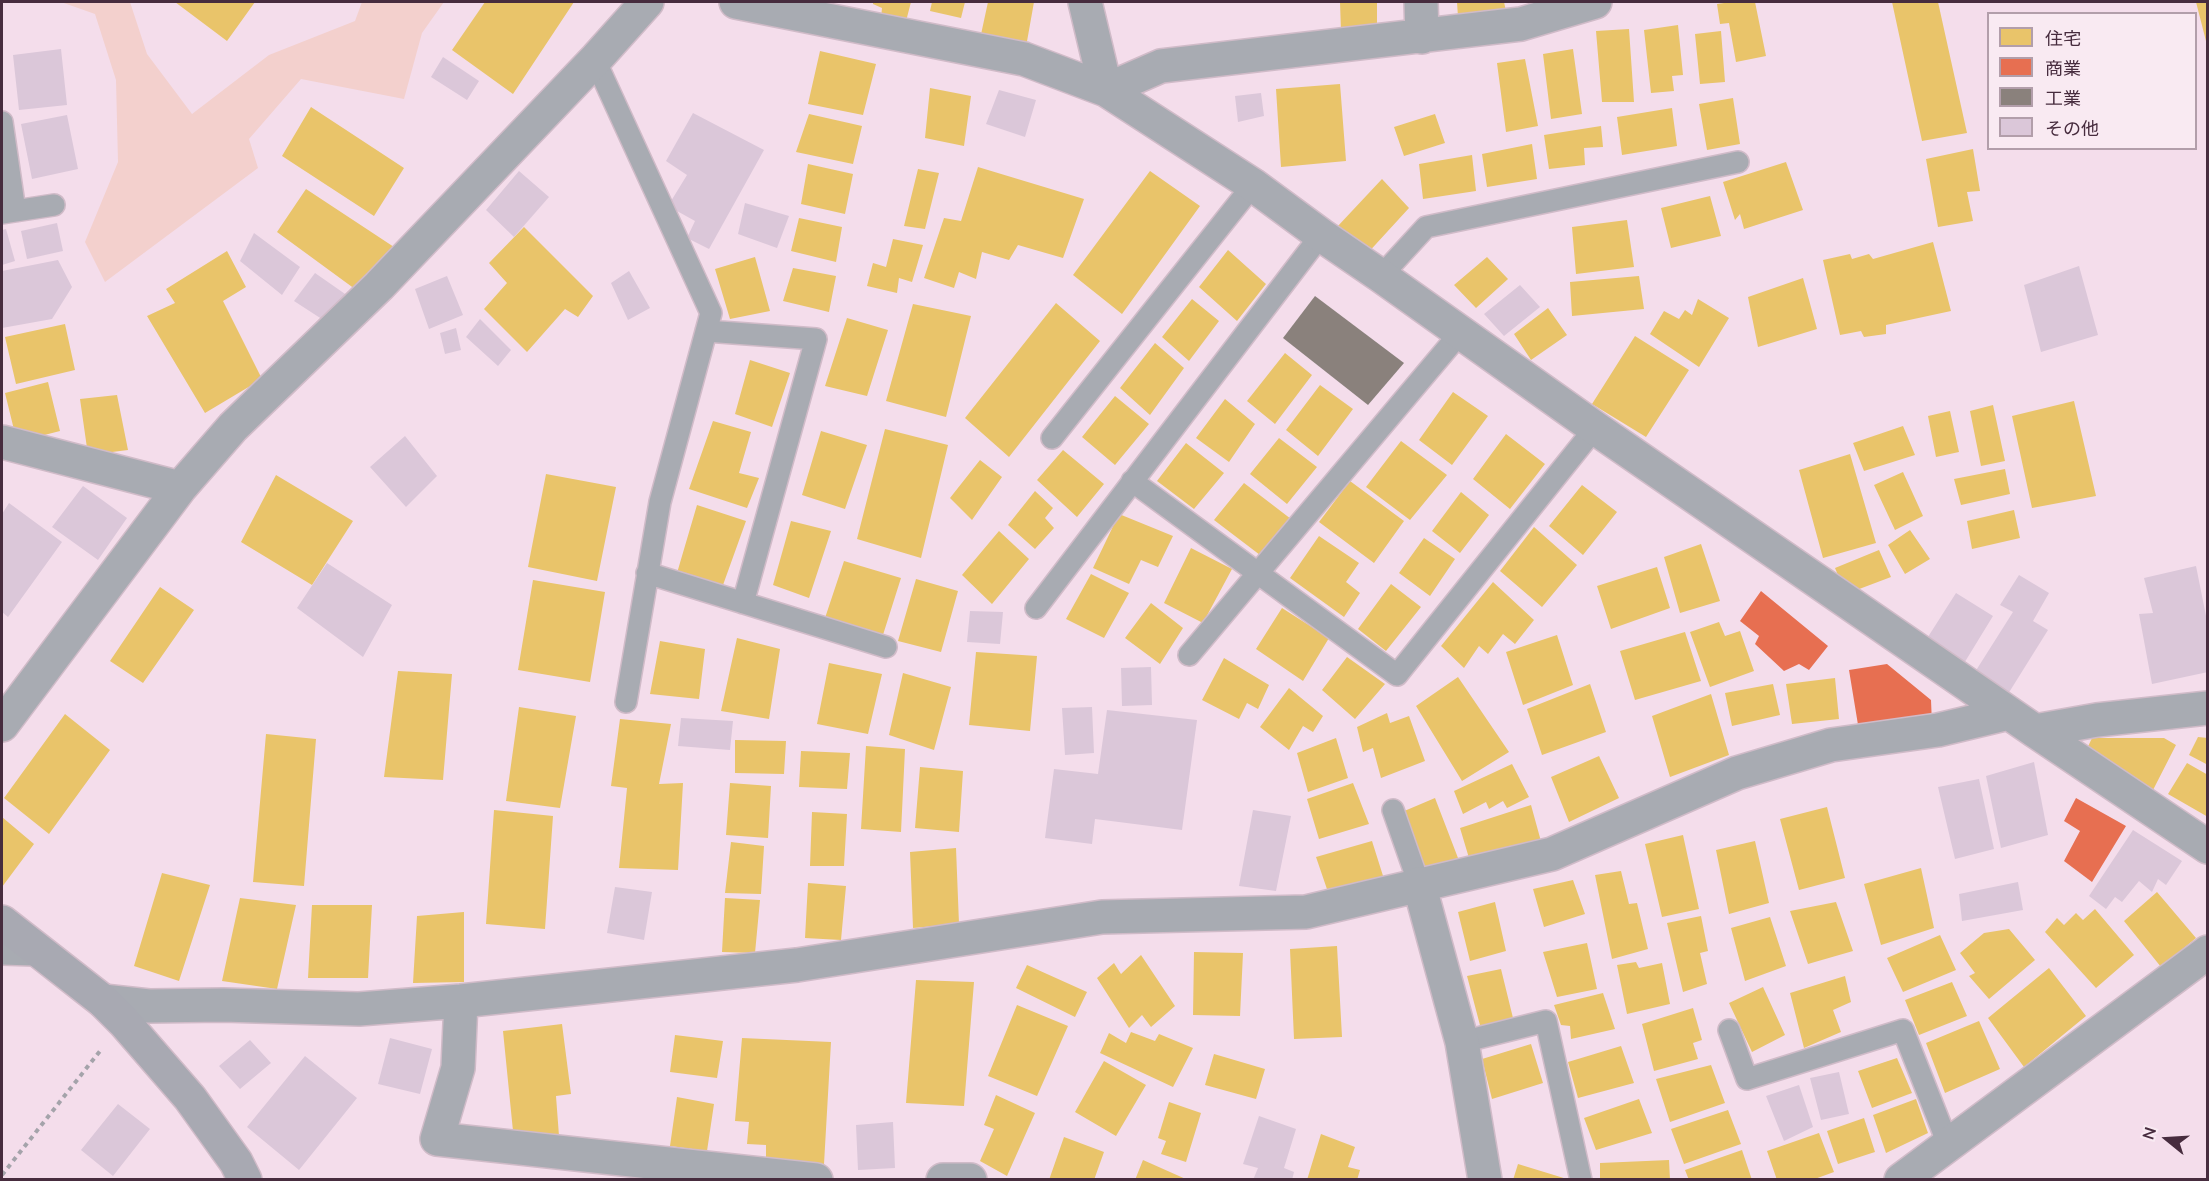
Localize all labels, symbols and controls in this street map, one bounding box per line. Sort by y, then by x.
legend [1987,12,2197,150]
text: 住宅 [2045,27,2081,51]
text: 商業 [2045,57,2081,81]
text: 工業 [2045,87,2081,111]
text: その他 [2045,117,2099,141]
north arrow [2137,1109,2197,1169]
text: N [2138,1124,2162,1143]

